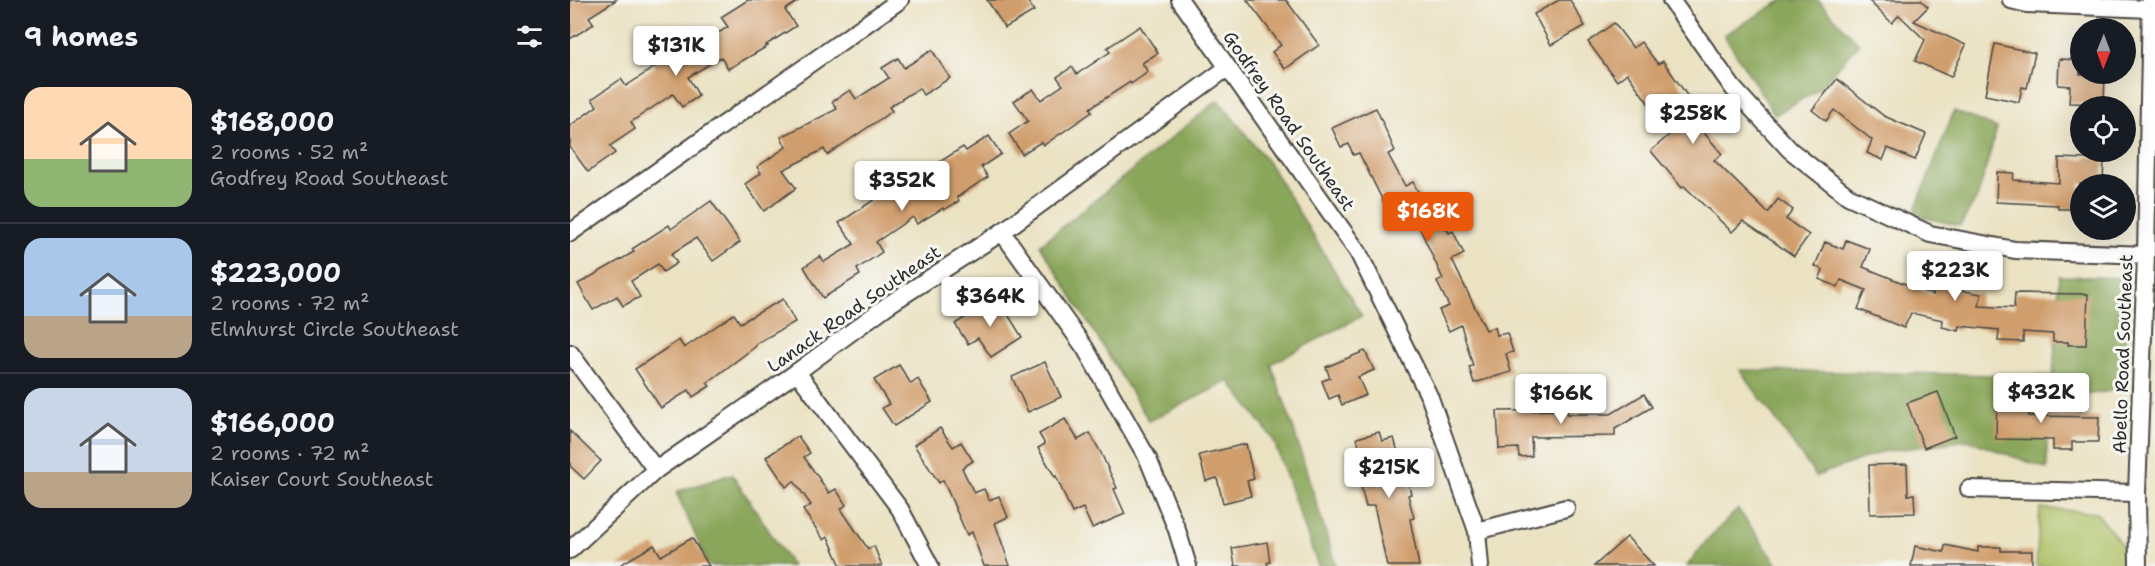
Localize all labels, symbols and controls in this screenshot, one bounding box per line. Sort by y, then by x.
north arrow [2070,18,2136,84]
map controls [2070,18,2136,240]
text: 9 homes [24,19,138,54]
icon: filters [513,20,546,53]
pin: $131K [634,26,718,77]
street label: Godfrey Road Southeast [1218,26,1360,216]
text: $131K [647,32,705,58]
pin: $258K [1651,94,1735,145]
button: locate [2070,96,2136,162]
text: $258K [1659,100,1727,126]
text: $168,000 [210,104,334,139]
icon: home [72,111,144,183]
text: 2 rooms · 52 m² [210,139,368,165]
pin: $352K [860,161,944,212]
text: Godfrey Road Southeast [210,165,448,191]
text: $352K [869,167,935,193]
button: layers [2070,174,2136,240]
pin: $168K [1386,192,1470,243]
text: $168K [1396,198,1460,224]
street label: Lanack Road Southeast [762,240,946,378]
pin: $223K [1913,251,1997,302]
street label: Abello Road Southeast [2108,254,2138,454]
text: $223,000 [210,255,341,290]
text: $223K [1921,257,1989,283]
icon: home [72,262,144,334]
pin: $364K [948,277,1032,328]
text: $364K [955,283,1025,309]
text: 2 rooms · 72 m² [210,290,369,316]
text: Elmhurst Circle Southeast [210,316,459,342]
pin: $432K [1999,373,2083,424]
pin: $166K [1519,374,1603,425]
text: $432K [2007,379,2075,405]
text: $166K [1529,380,1593,406]
text: $166,000 [210,405,335,440]
icon: home [72,412,144,484]
text: 2 rooms · 72 m² [210,440,369,466]
pin: $215K [1347,448,1431,499]
text: $215K [1358,454,1420,480]
text: Kaiser Court Southeast [210,466,433,492]

